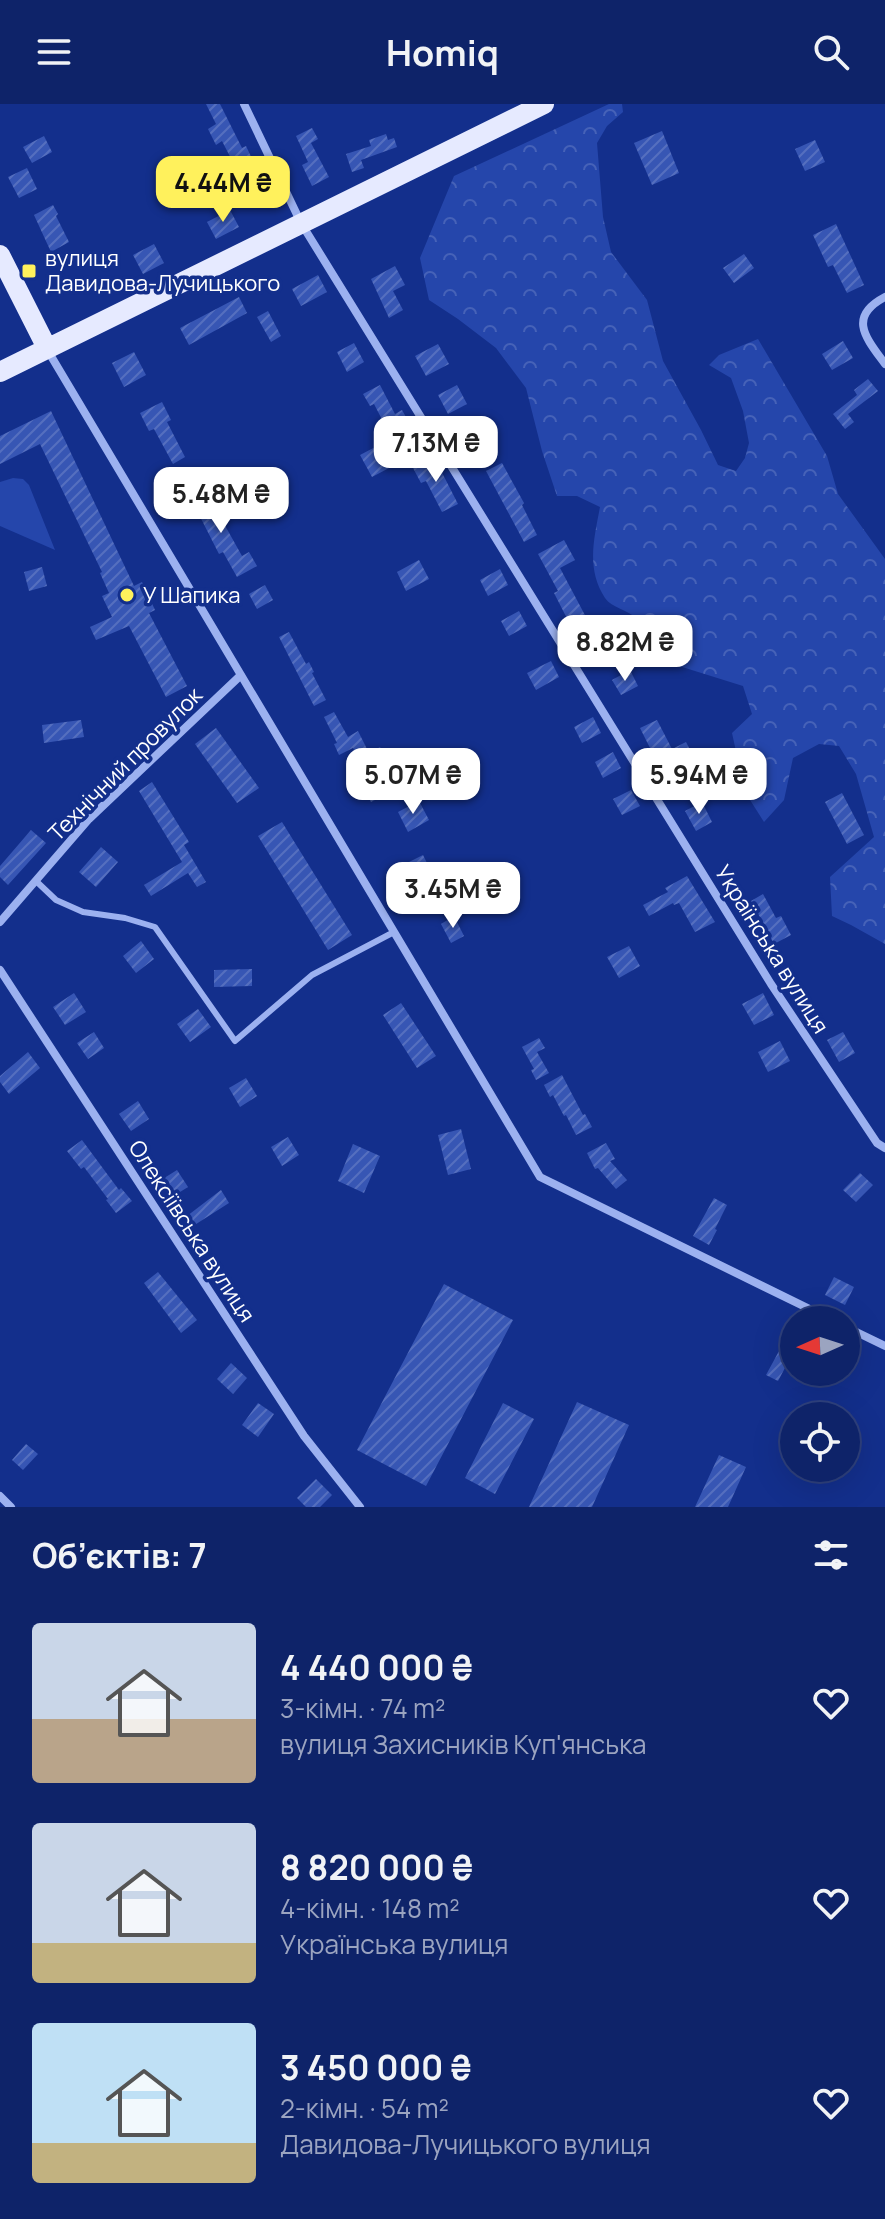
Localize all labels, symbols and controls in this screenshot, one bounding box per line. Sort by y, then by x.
text: Homiq [386,28,499,77]
icon: menu [32,30,76,74]
icon: search [809,30,853,74]
pin: 4.44M ₴ [149,156,297,224]
text: 4.44M ₴ [174,164,272,200]
place label: вулиця Давидова-Лучицького [45,243,280,298]
marker: вулиця Давидова-Лучицького [20,262,38,280]
pin: 7.13M ₴ [362,416,510,484]
text: 7.13M ₴ [392,424,480,460]
pin: 5.48M ₴ [147,467,295,535]
text: 5.48M ₴ [172,475,270,511]
place label: У Шапика [143,580,241,610]
marker: У Шапика [118,586,136,604]
pin: 8.82M ₴ [551,615,699,683]
text: 8.82M ₴ [576,623,674,659]
street label: Технічний провулок [41,680,209,848]
pin: 5.07M ₴ [339,748,487,816]
pin: 5.94M ₴ [625,748,773,816]
text: 5.07M ₴ [364,756,462,792]
text: 5.94M ₴ [650,756,748,792]
street label: Українська вулиця [708,859,836,1039]
pin: 3.45M ₴ [379,862,527,930]
text: 3.45M ₴ [404,870,502,906]
street label: Олексіївська вулиця [122,1134,262,1328]
north arrow [780,1306,860,1386]
map controls [780,1306,860,1482]
button: locate [780,1402,860,1482]
text: Об’єктів: 7 [32,1532,207,1578]
icon: filters [809,1533,853,1577]
text: 4 440 000 ₴ [280,1644,473,1690]
icon: home [96,1655,192,1751]
icon: heart [809,1681,853,1725]
text: 3-кімн. · 74 m² [280,1690,445,1726]
text: вулиця Захисників Куп'янська [280,1726,646,1762]
text: 8 820 000 ₴ [280,1844,473,1890]
icon: home [96,1855,192,1951]
icon: heart [809,1881,853,1925]
text: 4-кімн. · 148 m² [280,1890,460,1926]
text: Українська вулиця [280,1926,509,1962]
text: 3 450 000 ₴ [280,2044,472,2090]
icon: home [96,2055,192,2151]
icon: heart [809,2081,853,2125]
text: 2-кімн. · 54 m² [280,2090,449,2126]
text: Давидова-Лучицького вулиця [280,2126,651,2162]

